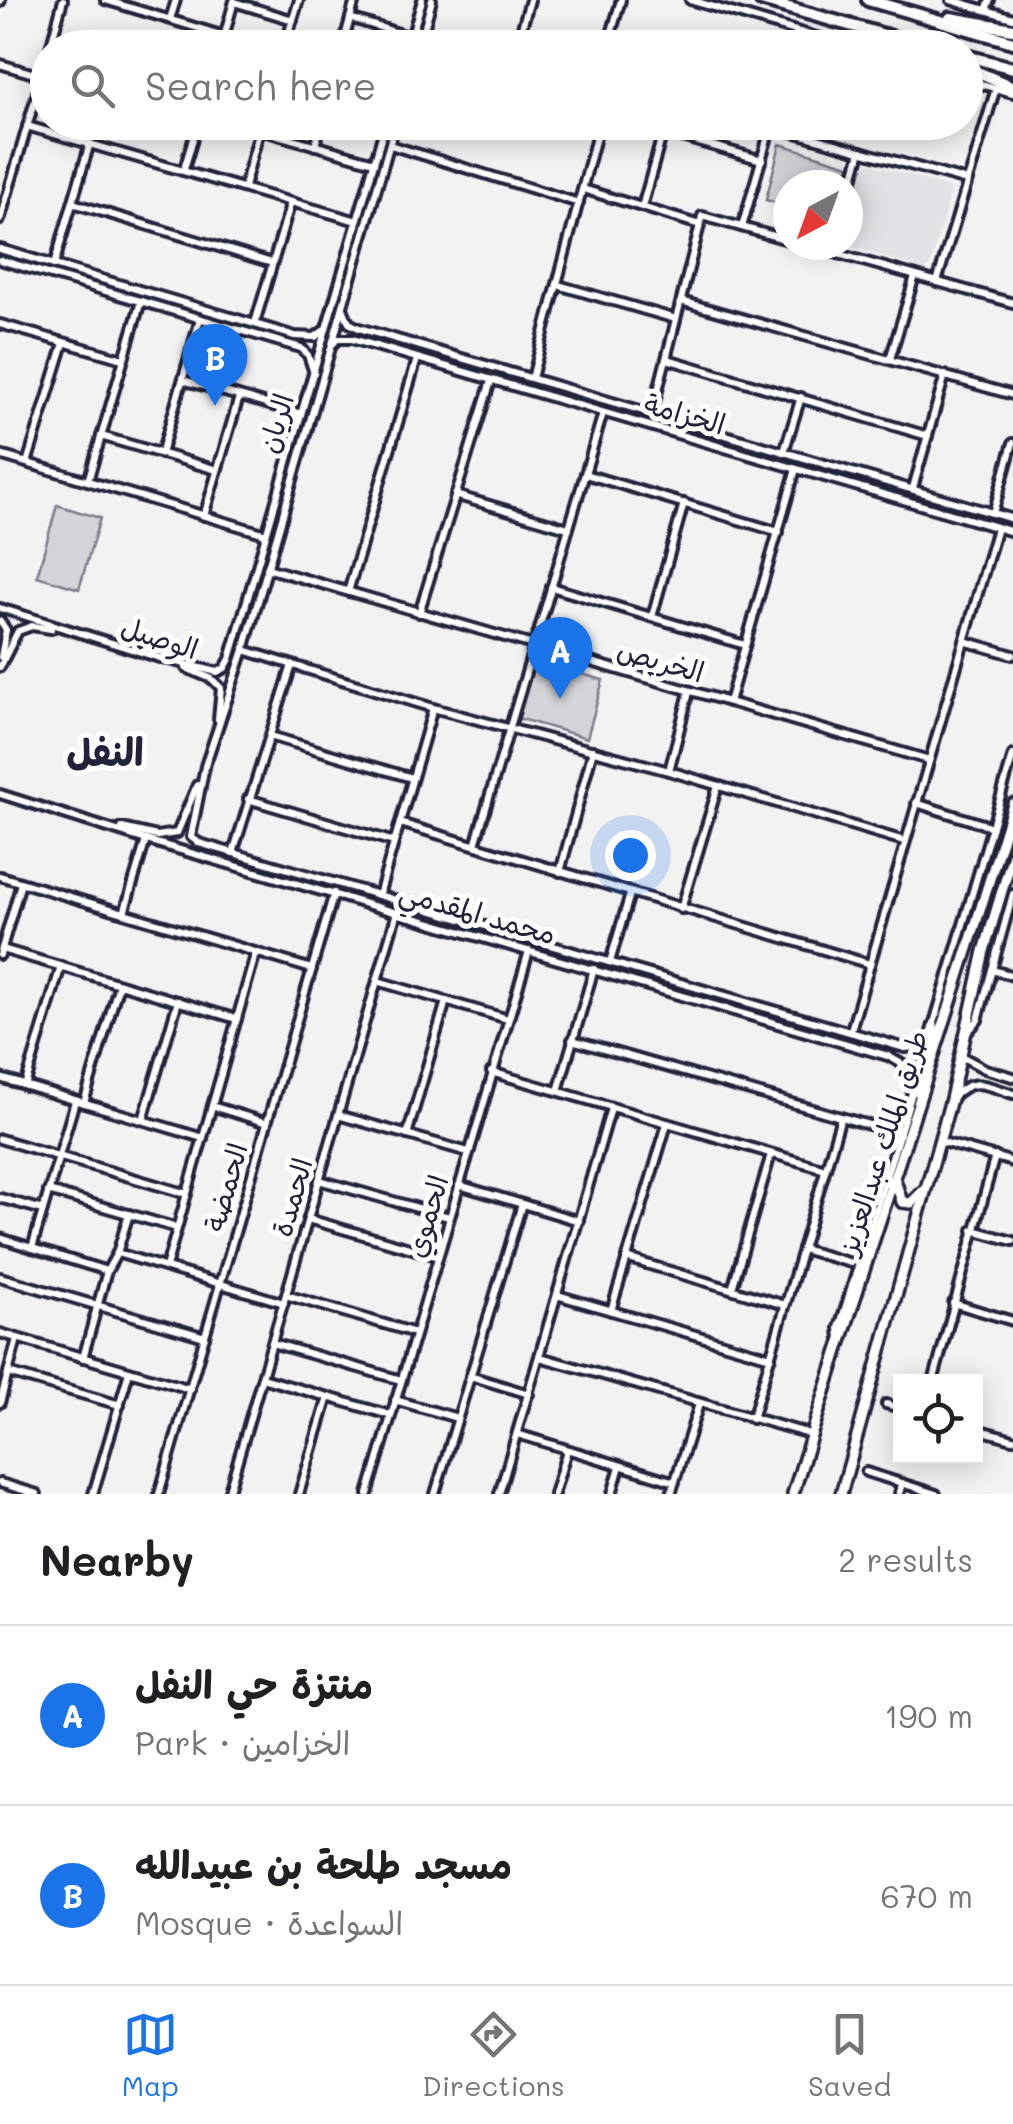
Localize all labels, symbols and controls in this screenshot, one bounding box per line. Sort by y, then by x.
search box [30,30,983,140]
icon: search [65,58,120,113]
text: Search here [145,60,376,110]
north arrow [773,170,863,260]
pin: B [182,324,248,406]
street label: الخزامة [640,384,730,442]
street label: الريان [249,389,301,457]
street label: الوصيل [116,608,203,668]
pin: A [528,616,592,699]
street label: الخريص [613,630,709,690]
district label: النفل [66,726,144,776]
your location [605,830,656,881]
street label: محمد المقدمي [393,873,560,959]
street label: طريق الملك عبدالعزيز [828,1025,936,1261]
street label: الحمضة [195,1139,255,1235]
street label: الحمدة [263,1154,319,1240]
street label: الحموي [396,1170,459,1263]
map controls [893,1374,983,1464]
button: locate [893,1374,983,1464]
text: Nearby [40,1532,194,1587]
text: 2 results [838,1538,973,1580]
text: منتزة حي النفل [135,1659,373,1709]
text: A [61,1694,84,1736]
text: 190 m [884,1694,973,1736]
text: Park · الخزامين [135,1721,350,1763]
text: مسجد طلحة بن عبيدالله [135,1839,512,1889]
text: B [62,1874,83,1916]
text: 670 m [880,1874,973,1916]
text: Mosque · السواعدة [135,1901,403,1943]
tab: Map [122,2007,179,2103]
tab: Directions [422,2007,565,2103]
tab: Saved [808,2007,891,2103]

